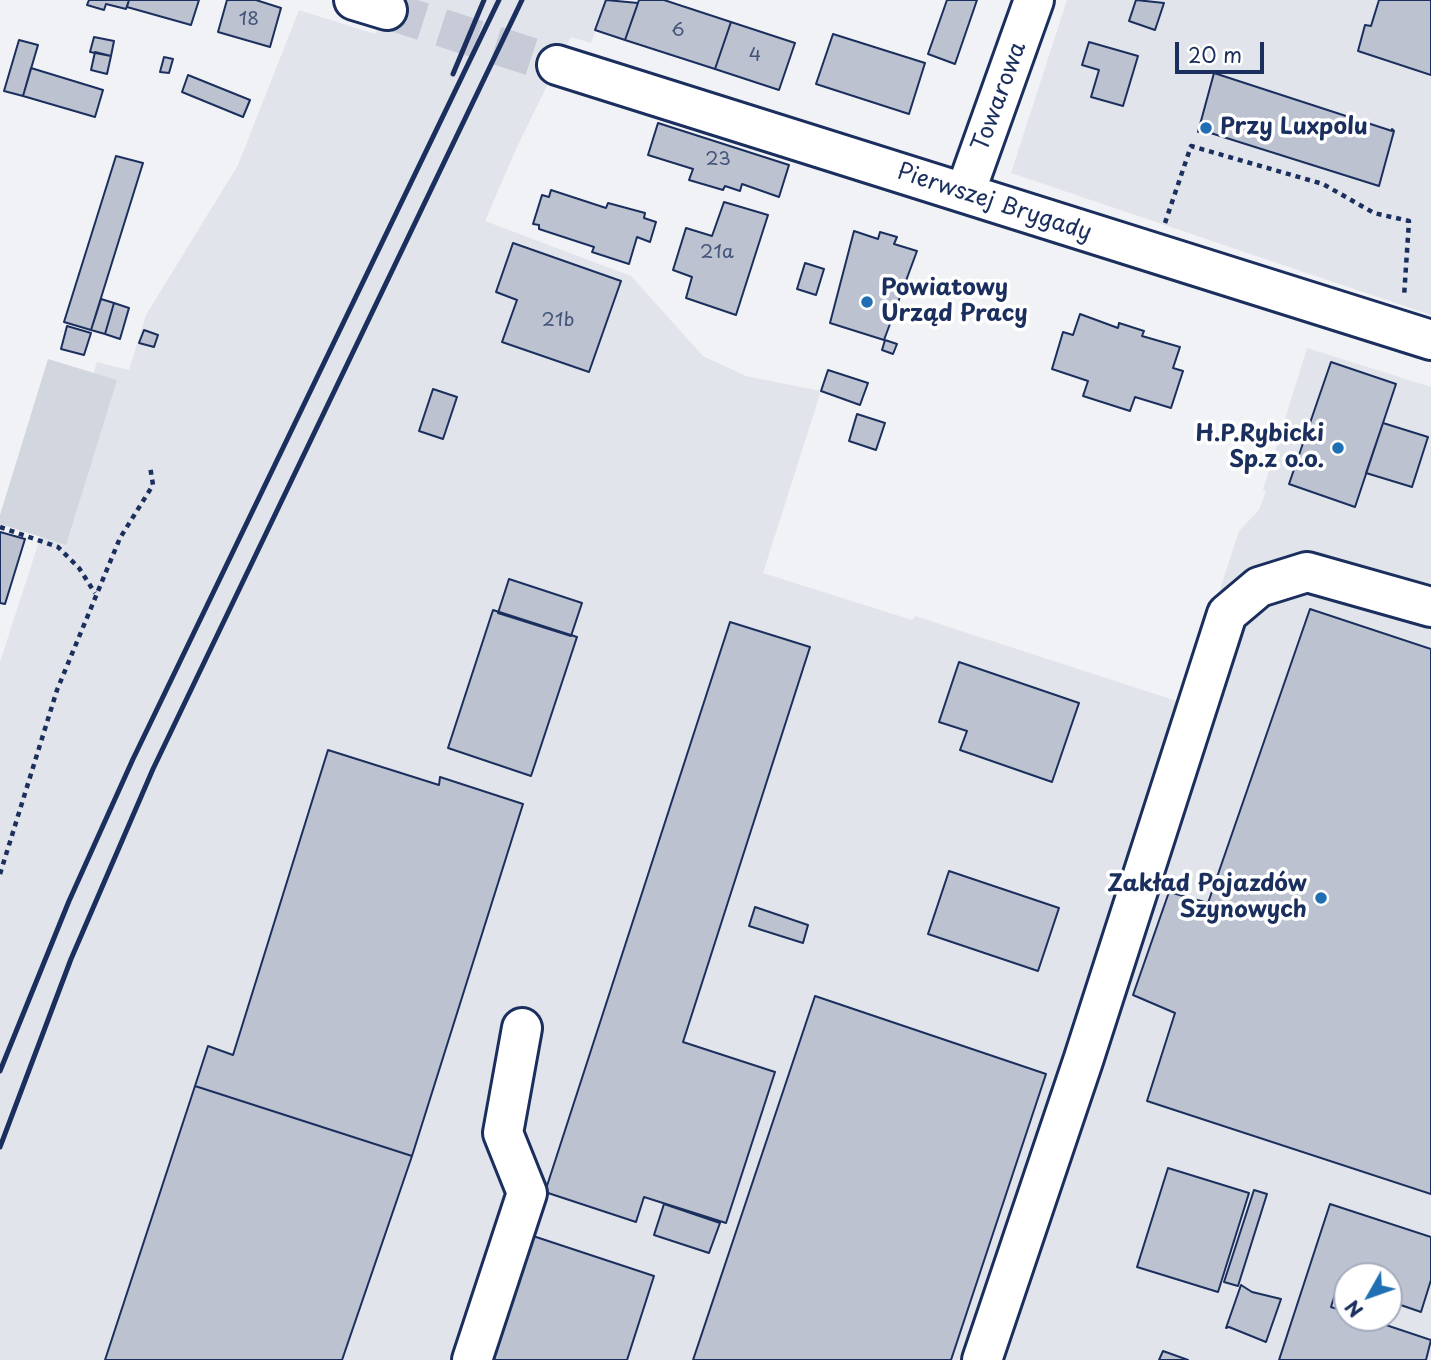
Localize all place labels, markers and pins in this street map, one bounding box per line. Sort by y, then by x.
place label: Przy Luxpolu [1220,114,1368,142]
marker: Przy Luxpolu [1198,120,1214,136]
place label: Powiatowy Urząd Pracy [881,275,1028,329]
marker: Powiatowy Urząd Pracy [859,294,875,310]
place label: H.P.Rybicki Sp.z o.o. [1195,421,1324,475]
marker: H.P.Rybicki Sp.z o.o. [1330,440,1346,456]
place label: Zakład Pojazdów Szynowych [1107,871,1307,925]
marker: Zakład Pojazdów Szynowych [1313,890,1329,906]

